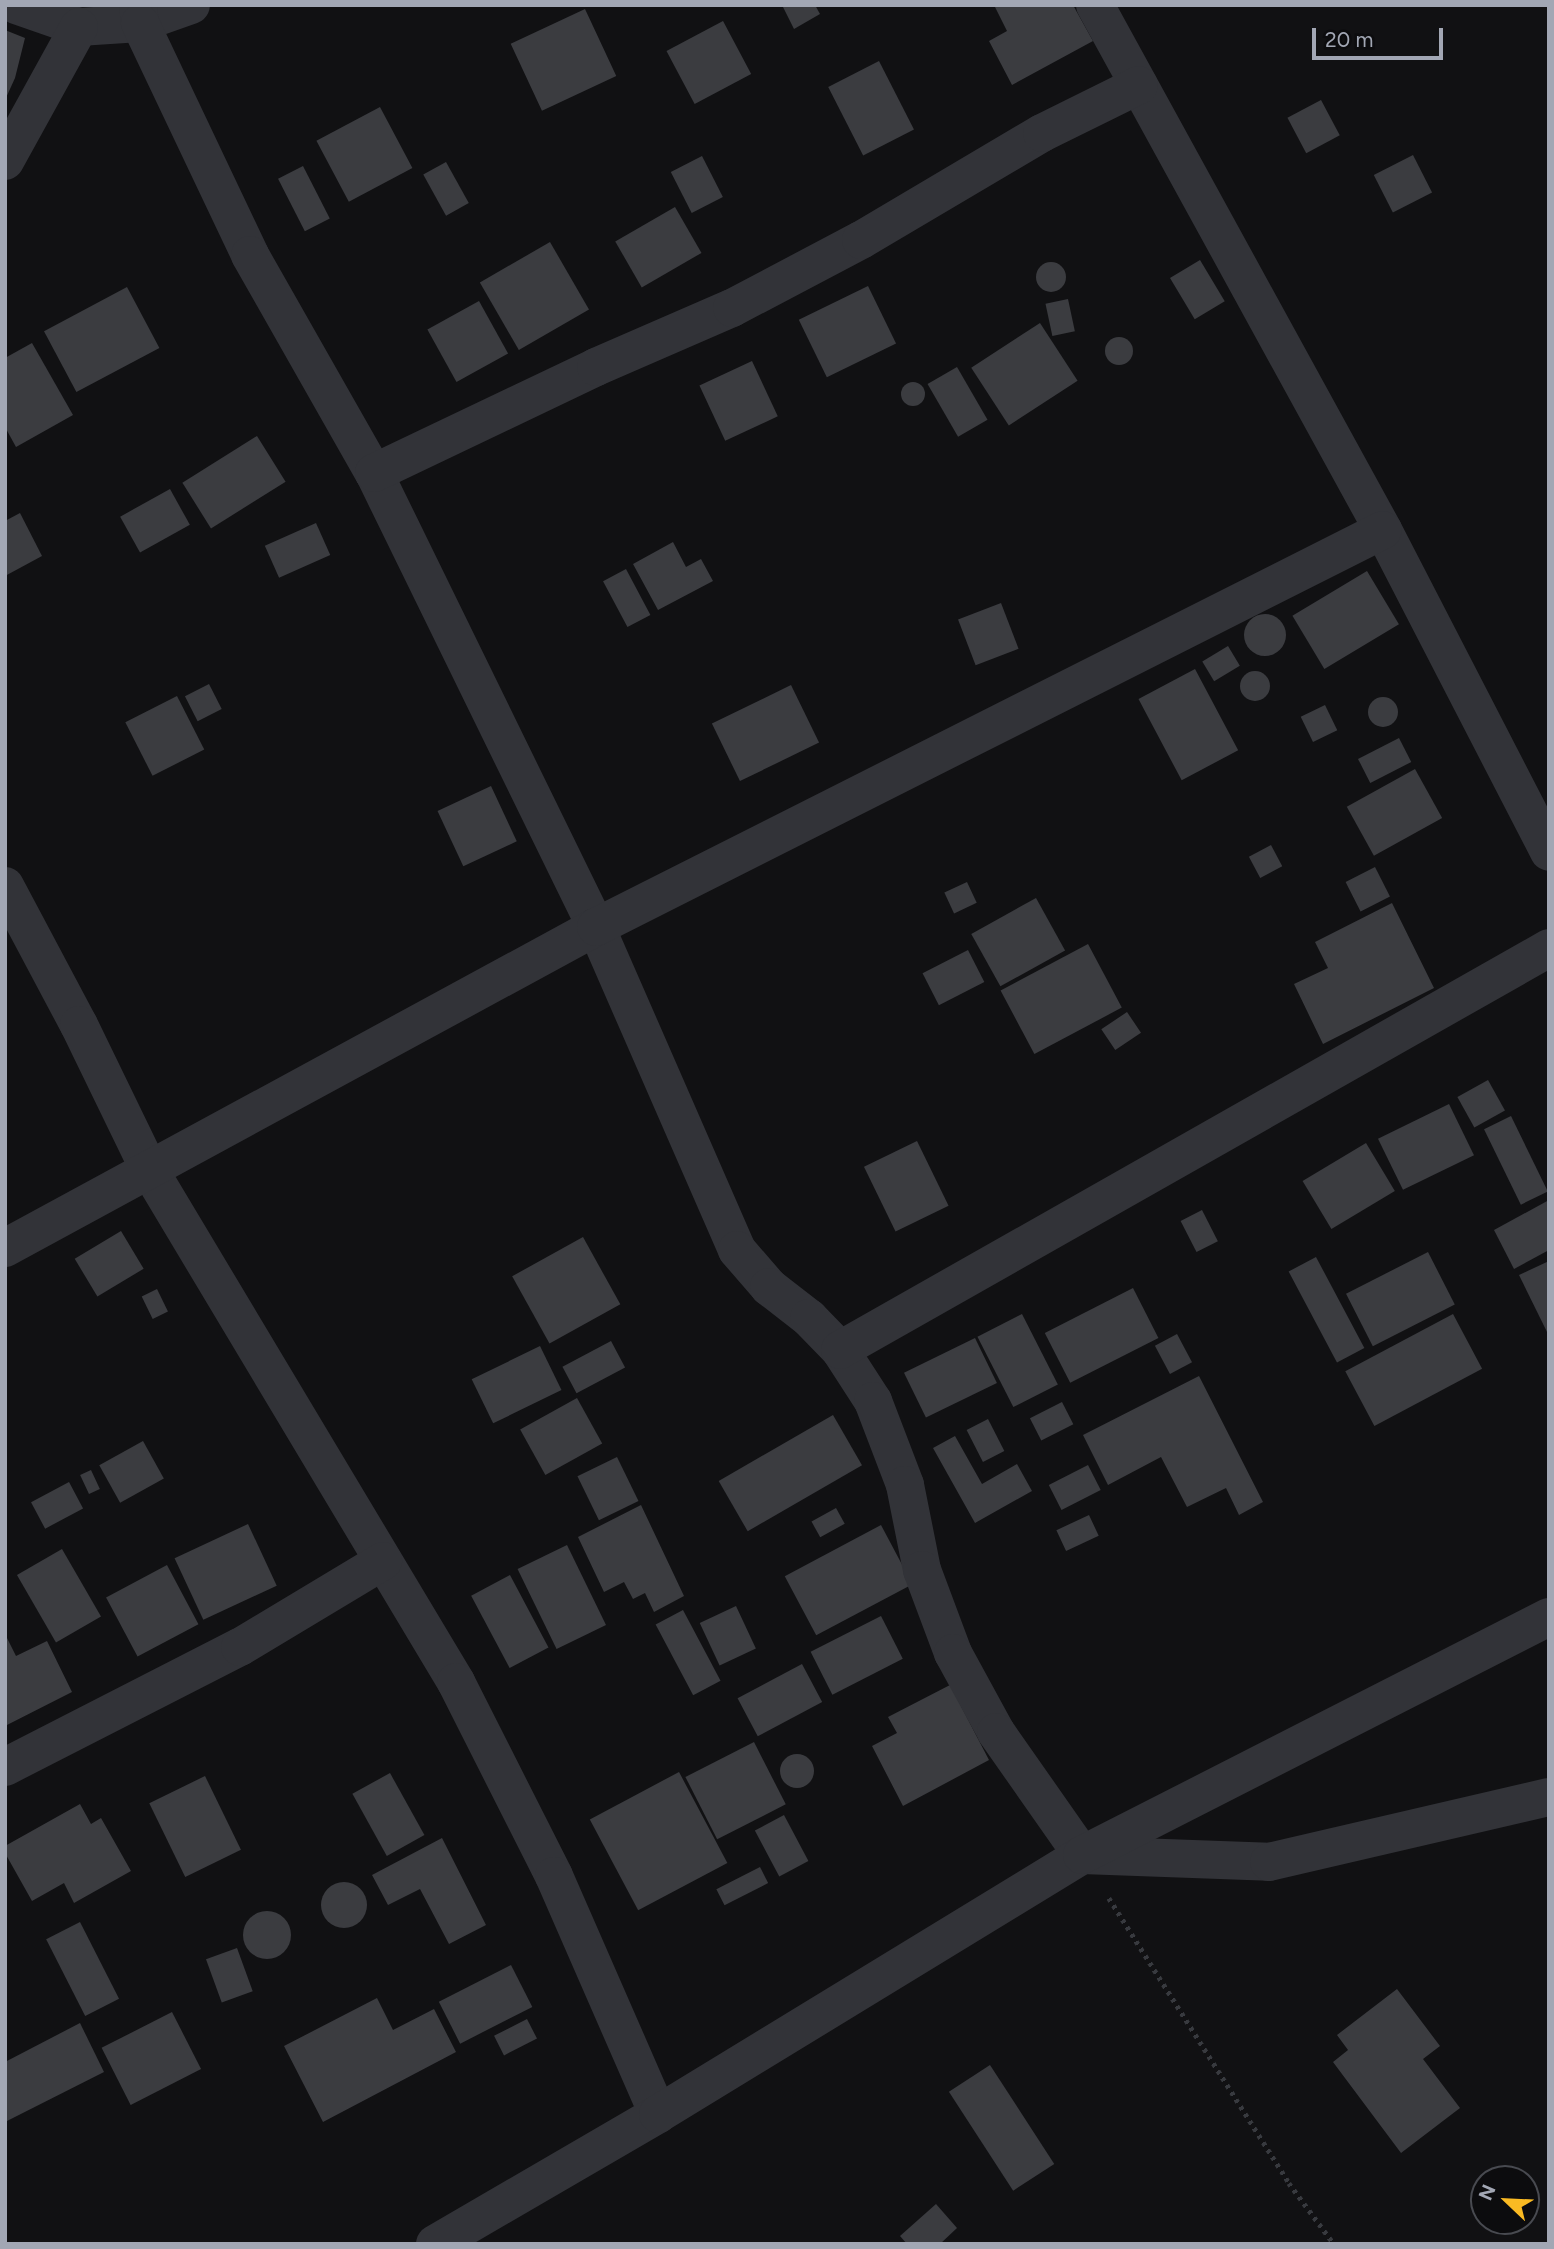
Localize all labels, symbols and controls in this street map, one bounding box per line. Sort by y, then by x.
scale bar [1316,14,1447,58]
text: 20 m [1325,27,1373,52]
north arrow [1470,2165,1540,2235]
text: N [1474,2181,1501,2204]

